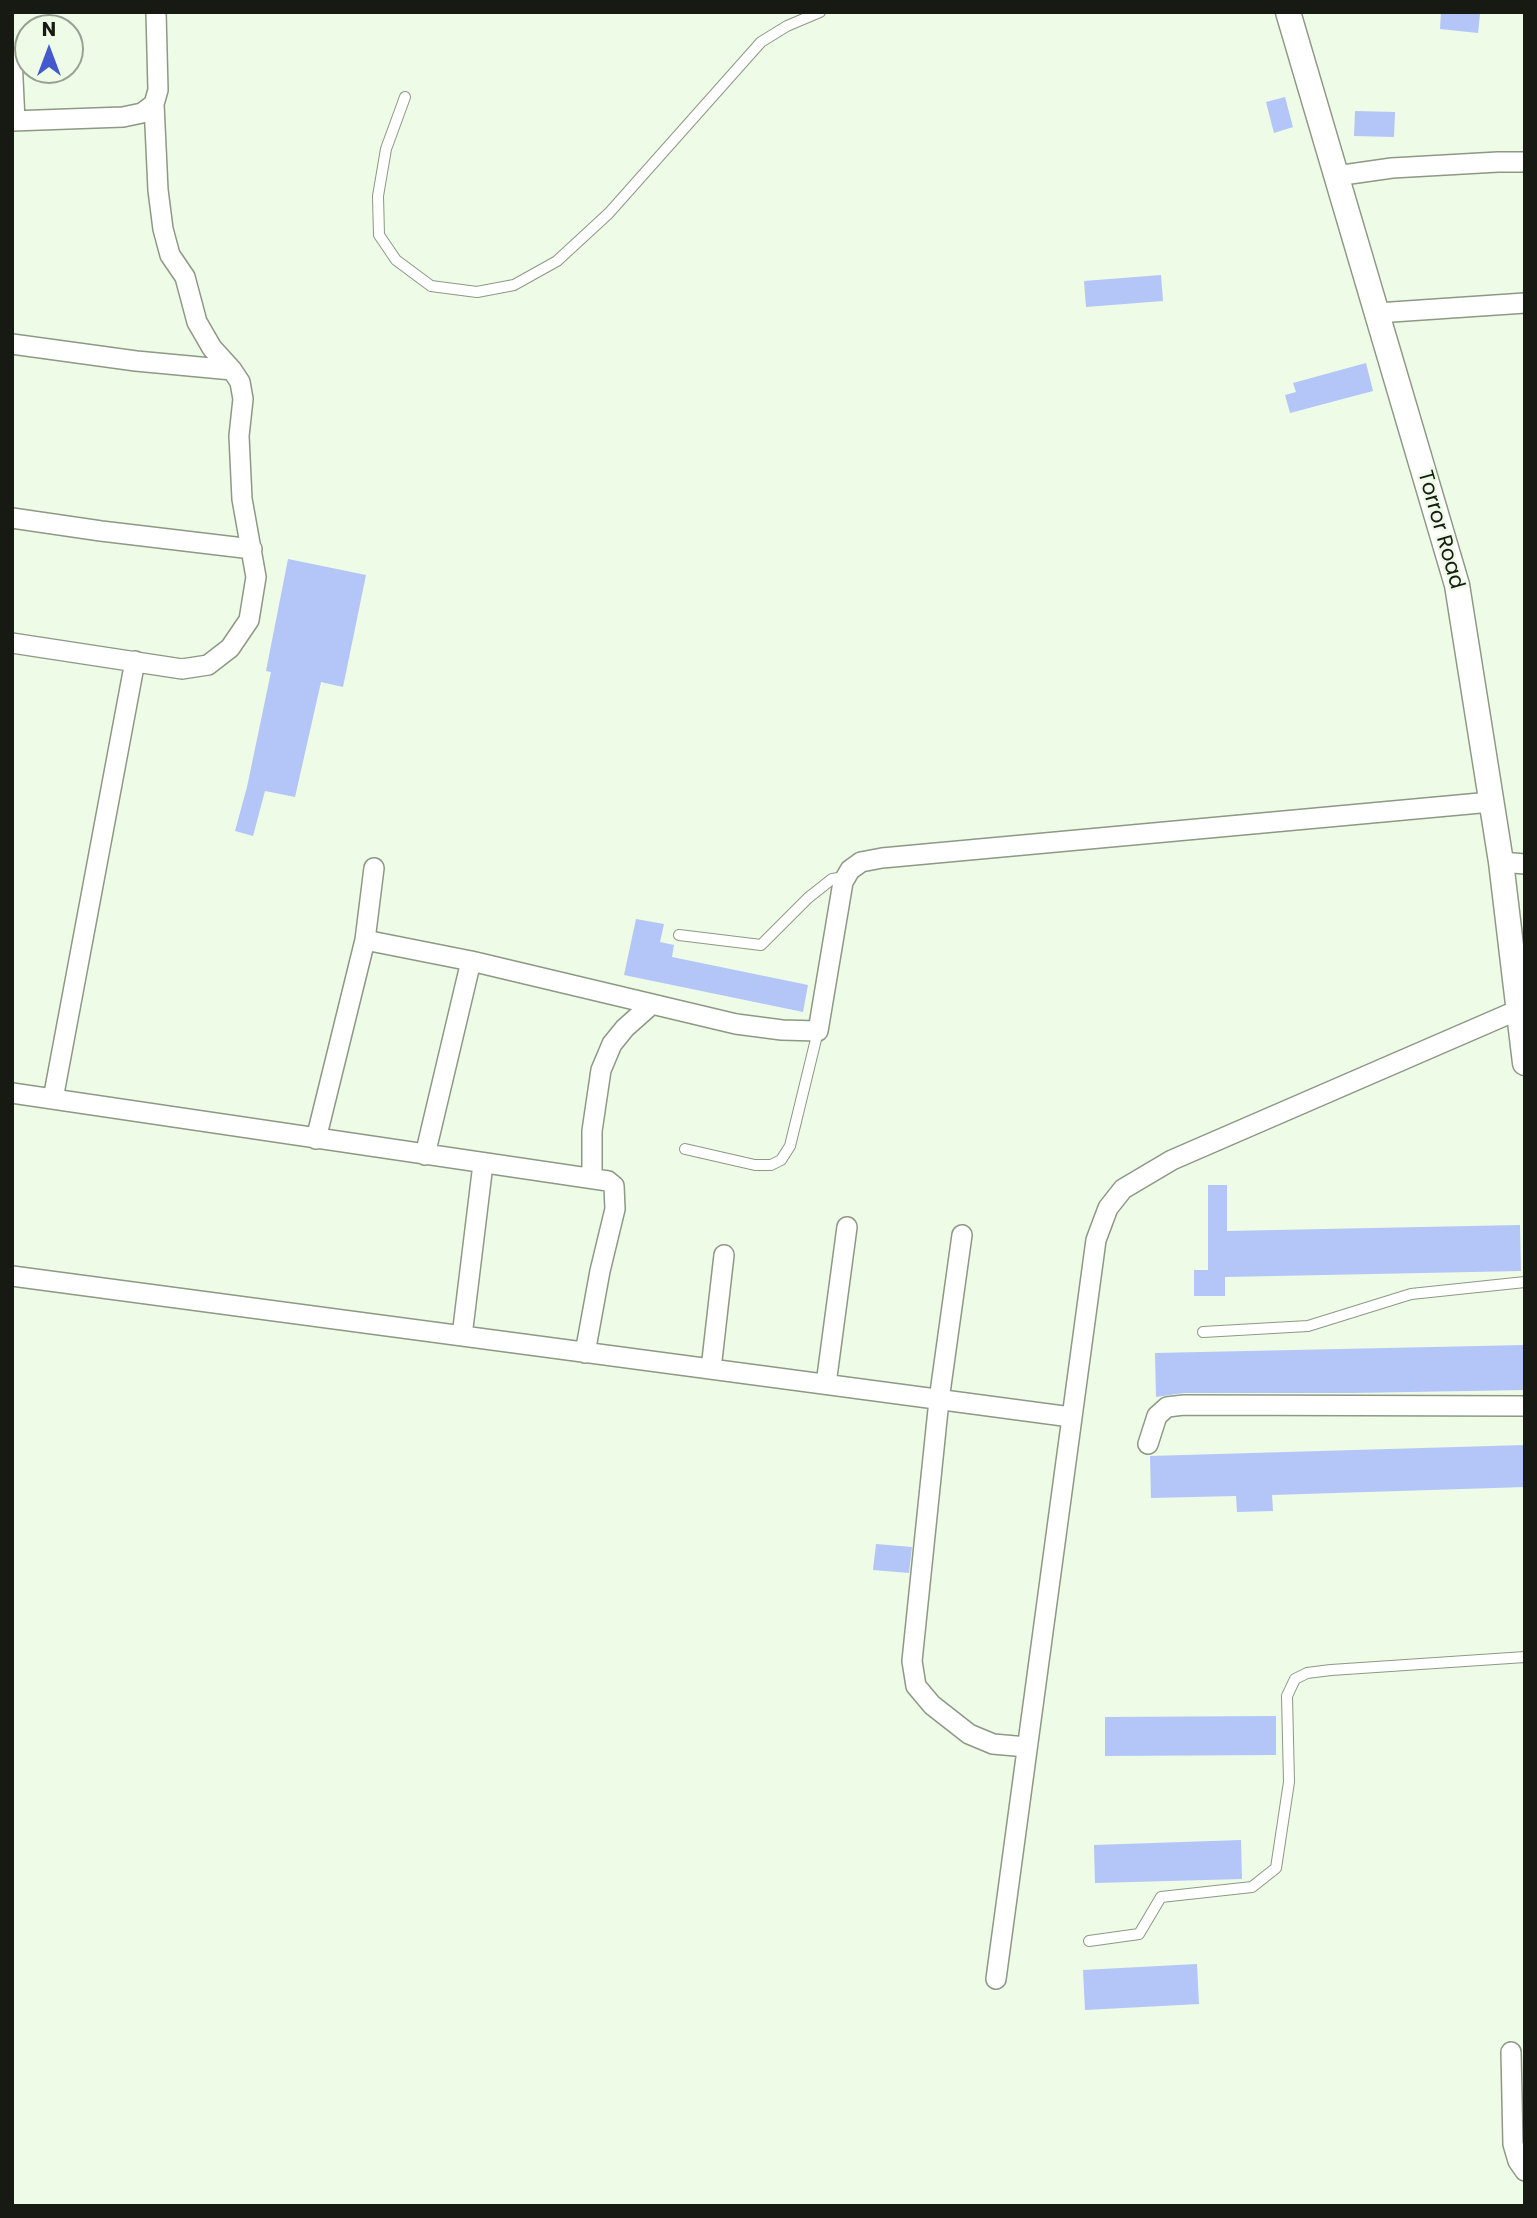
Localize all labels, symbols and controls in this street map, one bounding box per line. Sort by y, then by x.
north arrow [14,14,84,84]
text: N [42,16,56,43]
street label: Torror Road [1411,468,1469,592]

